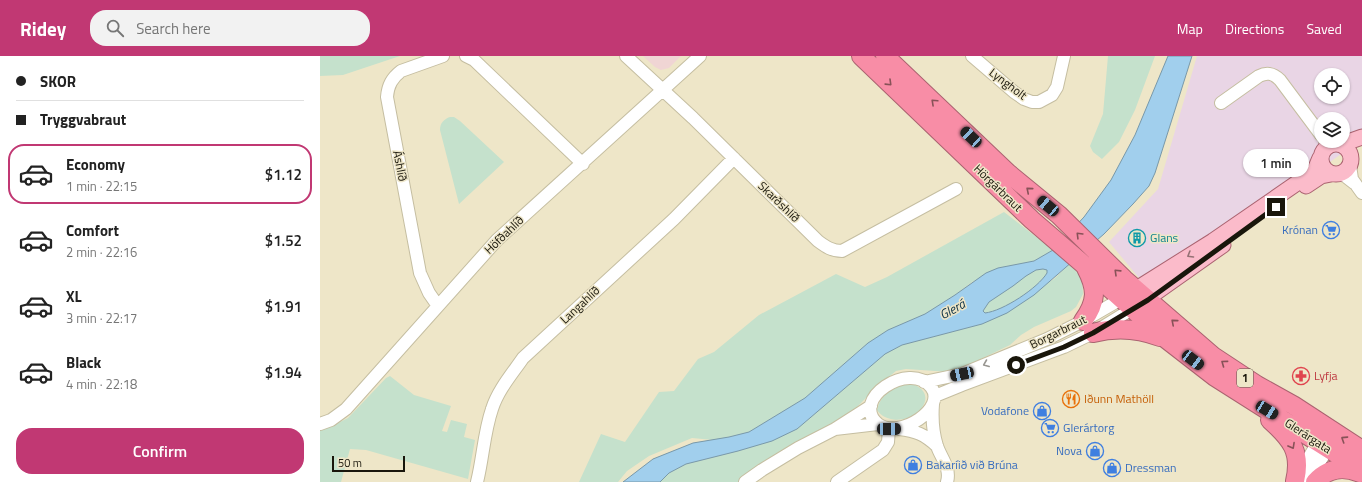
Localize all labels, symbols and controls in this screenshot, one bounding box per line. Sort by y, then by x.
search box [90,10,370,46]
text: Ridey [20,14,66,43]
icon: search [104,17,126,39]
text: Search here [136,17,211,40]
text: Map [1177,18,1203,39]
text: Directions [1225,18,1284,39]
text: Saved [1306,18,1342,39]
street label: Lyngholt [985,63,1032,105]
map controls [1314,68,1350,148]
button: locate [1314,68,1350,104]
text: SKOR [40,70,76,93]
one-way arrow [884,78,892,86]
one-way arrow [931,99,939,107]
text: Tryggvabraut [40,108,126,131]
button: layers [1314,112,1350,148]
car [958,124,984,150]
street label: Áshlíð [388,149,413,183]
callout: 1 min [1243,149,1309,177]
text: Economy [66,153,125,176]
text: 1 min [1260,153,1292,173]
icon: car [18,156,54,192]
street label: Hörgárbraut [970,159,1028,216]
text: $1.12 [265,163,302,186]
text: 1 min · 22:15 [66,176,137,196]
street label: Skarðshlíð [754,177,805,227]
one-way arrow [1026,188,1034,195]
car [1035,194,1061,218]
route end [1267,198,1285,216]
street label: Höfðahlíð [479,211,528,258]
text: Comfort [66,219,119,242]
place label: Krónan [1282,220,1318,239]
supermarket icon: Krónan [1321,220,1341,240]
icon: car [18,222,54,258]
building icon: Glans [1127,228,1147,248]
place label: Glans [1150,228,1179,247]
text: $1.52 [265,229,302,252]
one-way arrow [1076,232,1084,240]
text: 2 min · 22:16 [66,242,137,262]
one-way arrow [1187,250,1194,257]
one-way arrow [1114,269,1122,277]
street label: Langahlíð [555,281,604,328]
text: XL [66,285,82,308]
icon: car [18,288,54,324]
water label: Glerá [935,293,970,324]
text: $1.91 [265,295,302,318]
text: 3 min · 22:17 [66,308,137,328]
street label: Borgarbraut [1026,309,1090,354]
one-way arrow [1172,320,1179,327]
car [1180,348,1206,372]
text: Black [66,351,101,374]
icon: car [18,354,54,390]
route start [1007,356,1025,374]
one-way arrow [982,360,989,368]
text: $1.94 [265,361,302,384]
one-way arrow [1221,361,1228,368]
car [949,366,975,382]
pharmacy icon: Lyfja [1291,366,1311,386]
place label: Lyfja [1314,366,1338,385]
road number: 1 [1237,369,1253,387]
text: 4 min · 22:18 [66,374,137,394]
restaurant icon: Iðunn Mathöll [1061,389,1081,409]
place label: Iðunn Mathöll [1084,389,1154,408]
car [1254,399,1280,421]
place label: Vodafone [981,401,1029,420]
shop icon: Vodafone [1032,401,1052,421]
street label: Glerárgata [1281,413,1336,458]
supermarket icon: Glerártorg [1040,418,1060,438]
place label: Glerártorg [1063,418,1114,437]
car [877,423,901,435]
button: Confirm [16,428,304,474]
one-way arrow [1341,436,1348,443]
place label: Nova [1056,441,1082,460]
shop icon: Nova [1085,441,1105,461]
one-way arrow [1288,442,1295,449]
scale bar [332,454,405,473]
text: 50 m [338,455,362,471]
shop icon: Bakaríið við Brúna [903,455,923,475]
place label: Bakaríið við Brúna [926,455,1018,474]
shop icon: Dressman [1102,458,1122,478]
place label: Dressman [1125,458,1176,477]

